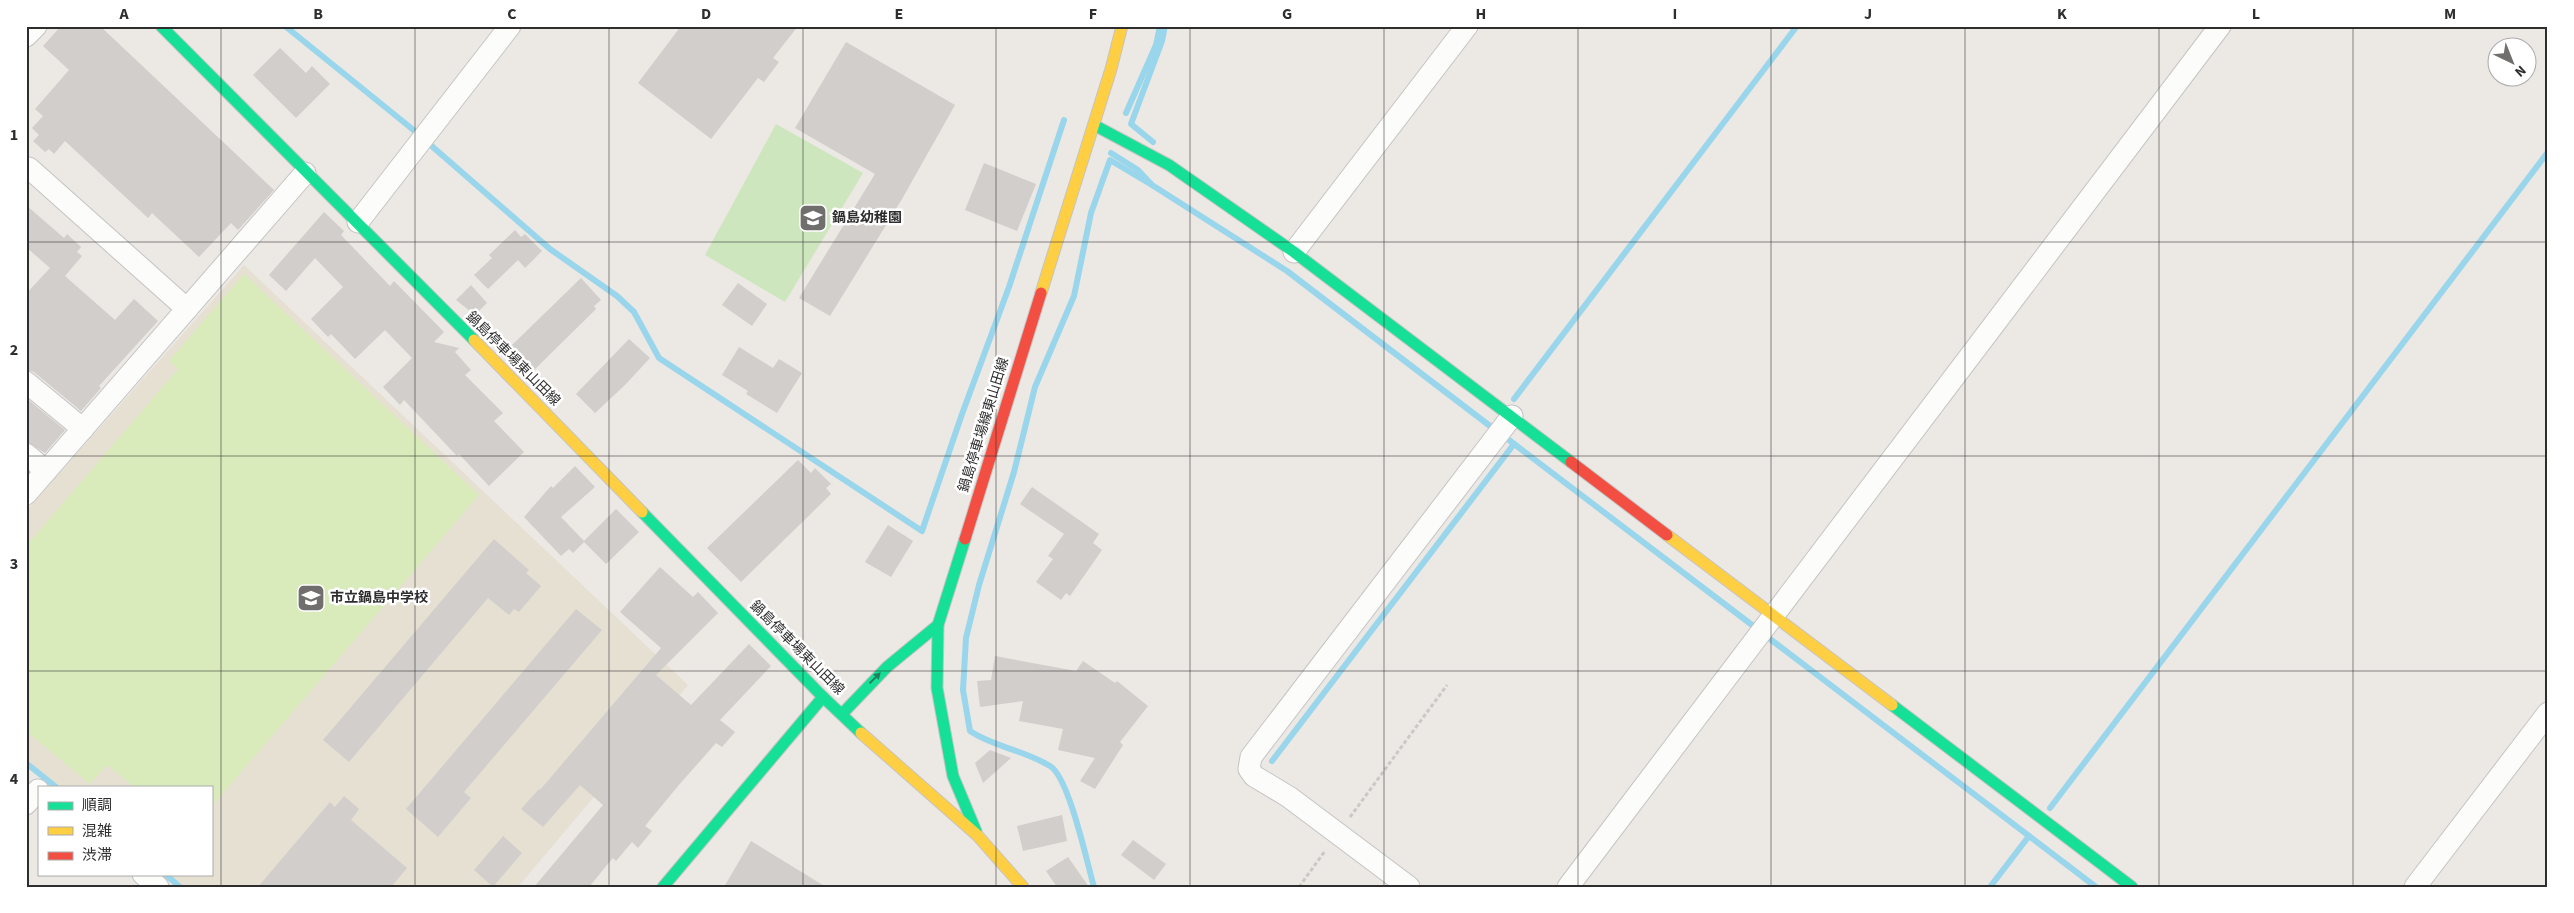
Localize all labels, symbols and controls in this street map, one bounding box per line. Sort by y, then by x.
text: A [118,3,129,25]
text: B [313,3,323,25]
text: C [507,3,517,25]
text: D [701,3,711,25]
text: E [895,3,903,25]
text: F [1089,3,1097,25]
text: G [1282,3,1292,25]
text: H [1476,3,1486,25]
text: I [1673,3,1677,25]
text: J [1864,3,1872,25]
text: K [2057,3,2067,25]
text: L [2252,3,2260,25]
text: M [2444,3,2456,25]
north arrow [2486,38,2536,88]
text: N [2510,60,2530,81]
text: 1 [10,124,18,146]
school or university icon: 鍋島幼稚園 [798,203,828,233]
place label: 鍋島幼稚園 [832,208,902,228]
street label: 鍋島停車場東山田線 [461,307,565,411]
text: 2 [10,339,18,361]
street label: 鍋島停車場線東山田線 [954,355,1014,495]
text: 3 [10,553,18,575]
school or university icon: 市立鍋島中学校 [296,583,326,613]
place label: 市立鍋島中学校 [330,588,428,608]
street label: 鍋島停車場東山田線 [745,596,849,700]
one-way arrow [869,672,881,684]
text: 4 [10,768,19,790]
legend [38,786,212,876]
text: 順調 [82,795,112,816]
text: 混雑 [82,821,112,842]
text: 渋滞 [82,845,112,866]

